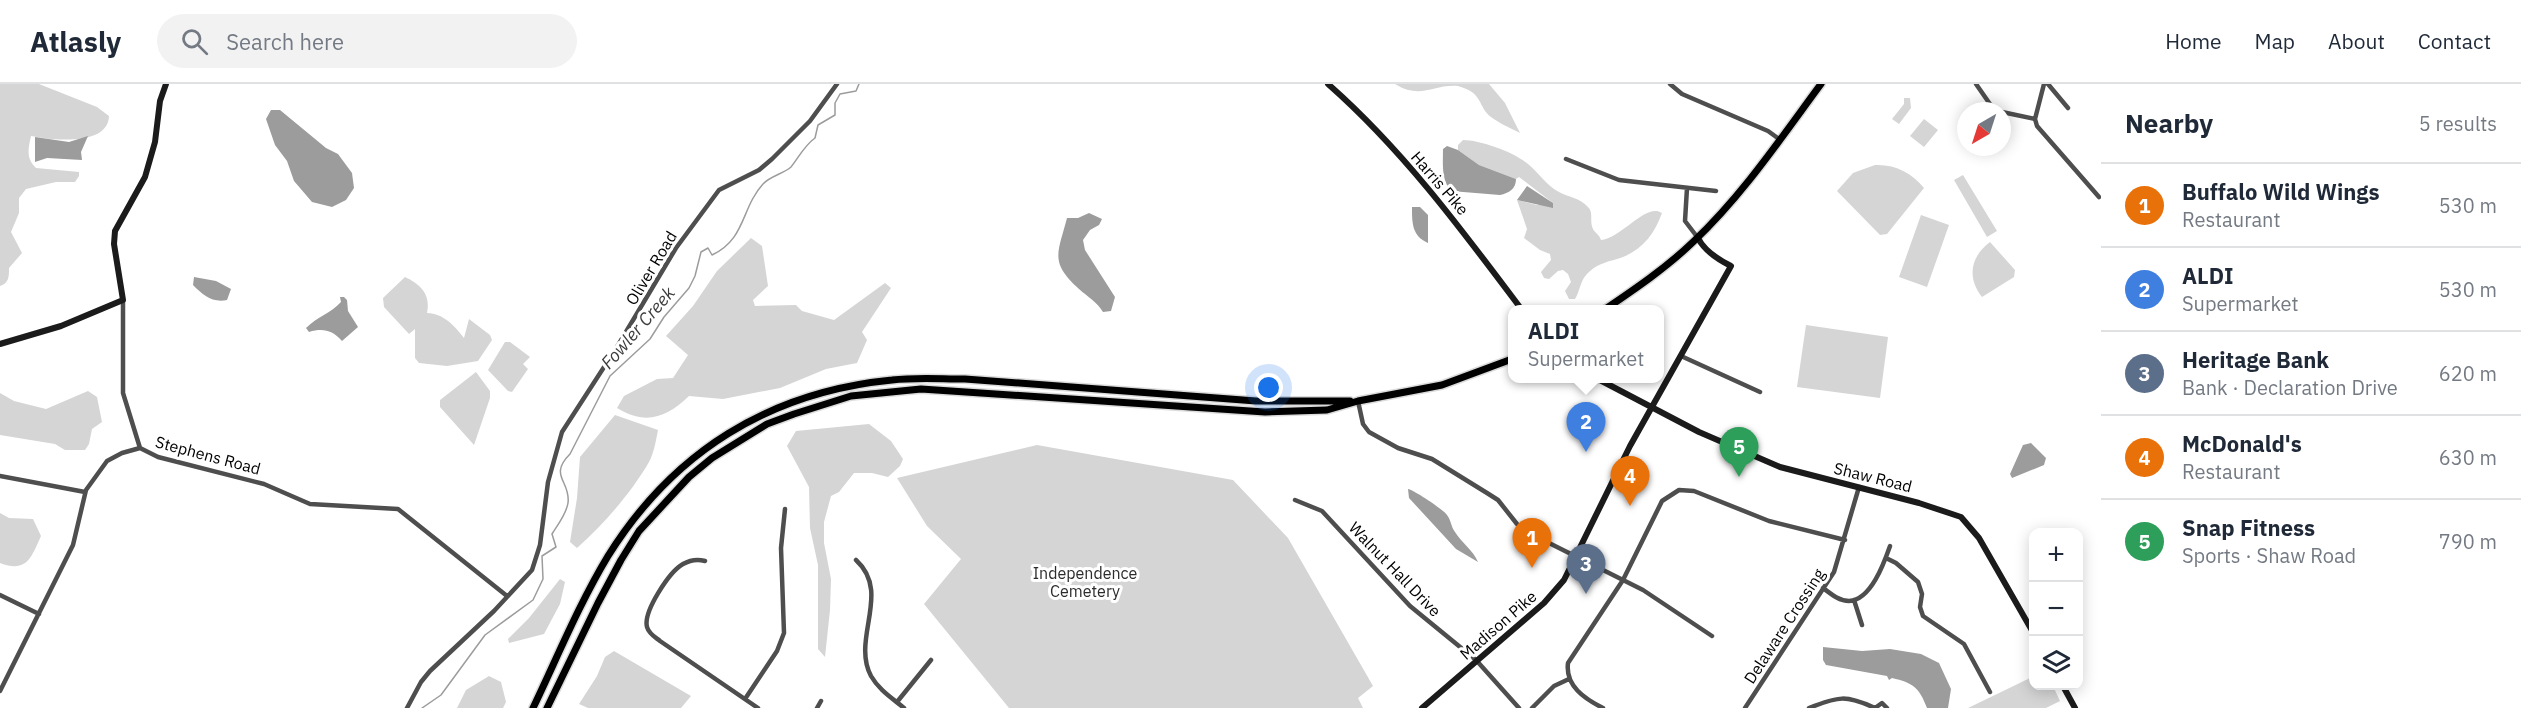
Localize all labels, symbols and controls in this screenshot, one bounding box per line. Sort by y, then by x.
search box [157,14,577,68]
text: Atlasly [30,23,121,60]
icon: search [178,25,211,58]
text: Search here [226,27,344,56]
text: Home [2165,27,2222,55]
text: Map [2255,27,2295,55]
text: About [2328,27,2385,55]
text: Contact [2418,27,2491,55]
north arrow [1957,102,2011,156]
text: Nearby [2125,106,2213,140]
text: 5 results [2419,110,2497,137]
street label: Harris Pike [1407,147,1473,219]
text: Buffalo Wild Wings [2182,177,2380,206]
text: 1 [2139,192,2151,219]
text: 530 m [2439,192,2497,219]
text: Restaurant [2182,206,2280,233]
street label: Oliver Road [621,227,681,309]
text: ALDI [2182,261,2234,290]
text: 2 [2139,276,2151,303]
text: 530 m [2439,276,2497,303]
water label: Fowler Creek [596,281,680,374]
text: Supermarket [2182,290,2299,317]
popup [1508,305,1664,383]
text: ALDI [1528,316,1579,345]
text: Supermarket [1528,345,1644,372]
text: Heritage Bank [2182,345,2329,374]
text: 3 [2139,360,2151,387]
text: 620 m [2439,360,2497,387]
your location [1254,373,1283,402]
text: Bank · Declaration Drive [2182,374,2398,401]
pin: 2 [1566,402,1606,452]
pin: 5 [1720,428,1758,477]
text: McDonald's [2182,429,2302,458]
street label: Stephens Road [153,431,263,479]
text: 4 [2139,444,2151,471]
text: 630 m [2439,444,2497,471]
pin: 4 [1610,456,1650,506]
street label: Shaw Road [1832,458,1914,496]
text: Restaurant [2182,458,2280,485]
text: Snap Fitness [2182,513,2315,542]
street label: Walnut Hall Drive [1345,517,1445,621]
pin: 1 [1512,518,1552,568]
map controls [2029,528,2083,690]
button: + [2029,528,2083,582]
text: 5 [2139,528,2151,555]
text: 790 m [2439,528,2497,555]
text: Sports · Shaw Road [2182,542,2356,569]
pin: 3 [1566,544,1606,594]
park label: Independence Cemetery [1033,563,1138,601]
street label: Delaware Crossing [1739,564,1829,687]
button: − [2029,582,2083,636]
street label: Madison Pike [1456,586,1541,664]
button: layers [2029,636,2083,690]

